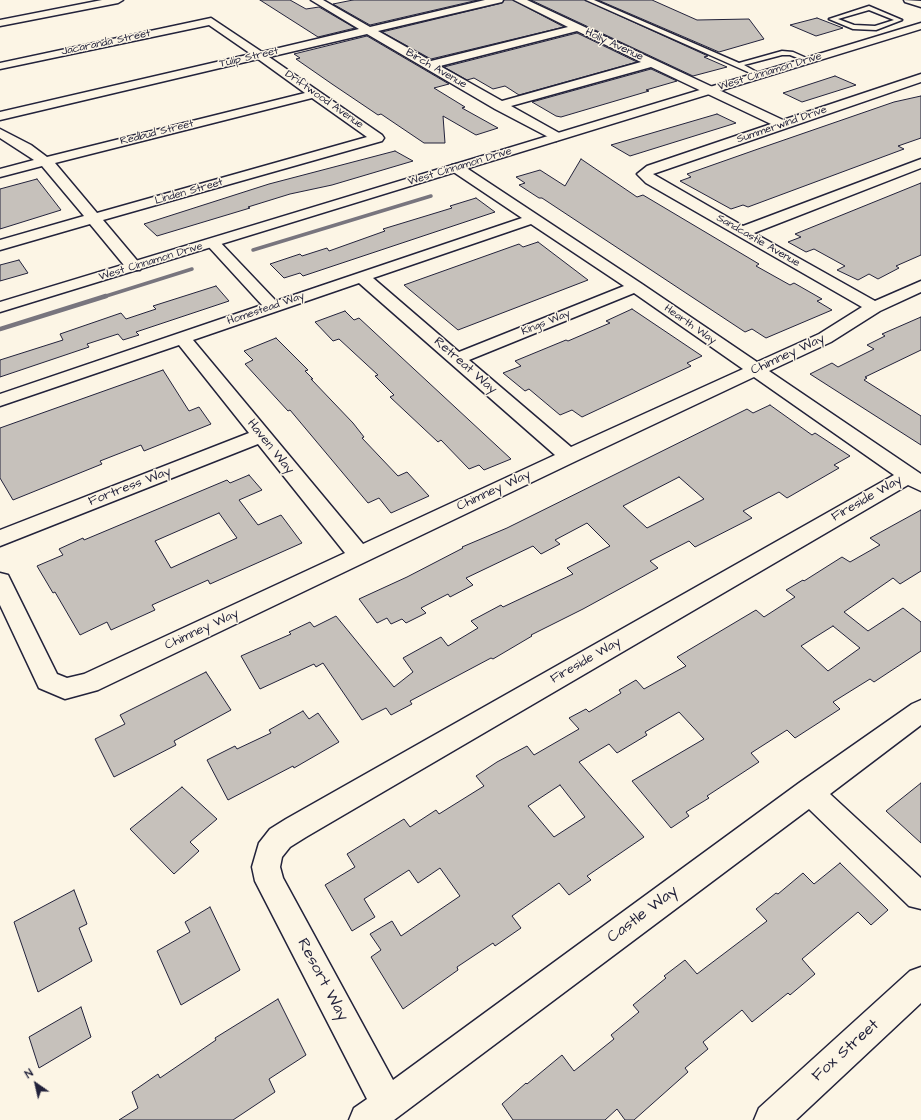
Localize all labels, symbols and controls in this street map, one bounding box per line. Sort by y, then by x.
street label: Holly Avenue [583,26,645,64]
street label: Jacaranda Street [60,27,152,59]
street label: Tulip Street [218,45,280,71]
street label: Birch Avenue [403,46,469,92]
street label: West Cinnamon Drive [716,50,824,94]
street label: Driftwood Avenue [282,68,366,132]
street label: Summerwind Drive [735,103,829,147]
street label: Redbud Street [119,118,195,148]
street label: West Cinnamon Drive [406,145,514,189]
street label: Linden Street [153,176,225,208]
street label: Sandcastle Avenue [714,212,802,270]
street label: West Cinnamon Drive [97,240,205,284]
street label: Homestead Way [226,290,306,328]
street label: Hearth Way [661,302,719,348]
street label: Kings Way [520,307,572,339]
street label: Chimney Way [749,331,827,379]
street label: Retreat Way [430,334,500,398]
street label: Haven Way [243,416,297,478]
street label: Fortress Way [87,464,173,510]
street label: Chimney Way [455,467,533,515]
street label: Fireside Way [829,473,905,525]
street label: Chimney Way [163,606,241,654]
street label: Fireside Way [548,635,624,687]
street label: Castle Way [604,882,682,948]
street label: Resort Way [292,935,352,1025]
street label: Fox Street [809,1016,883,1086]
north arrow [16,1064,56,1104]
text: N [22,1065,36,1082]

